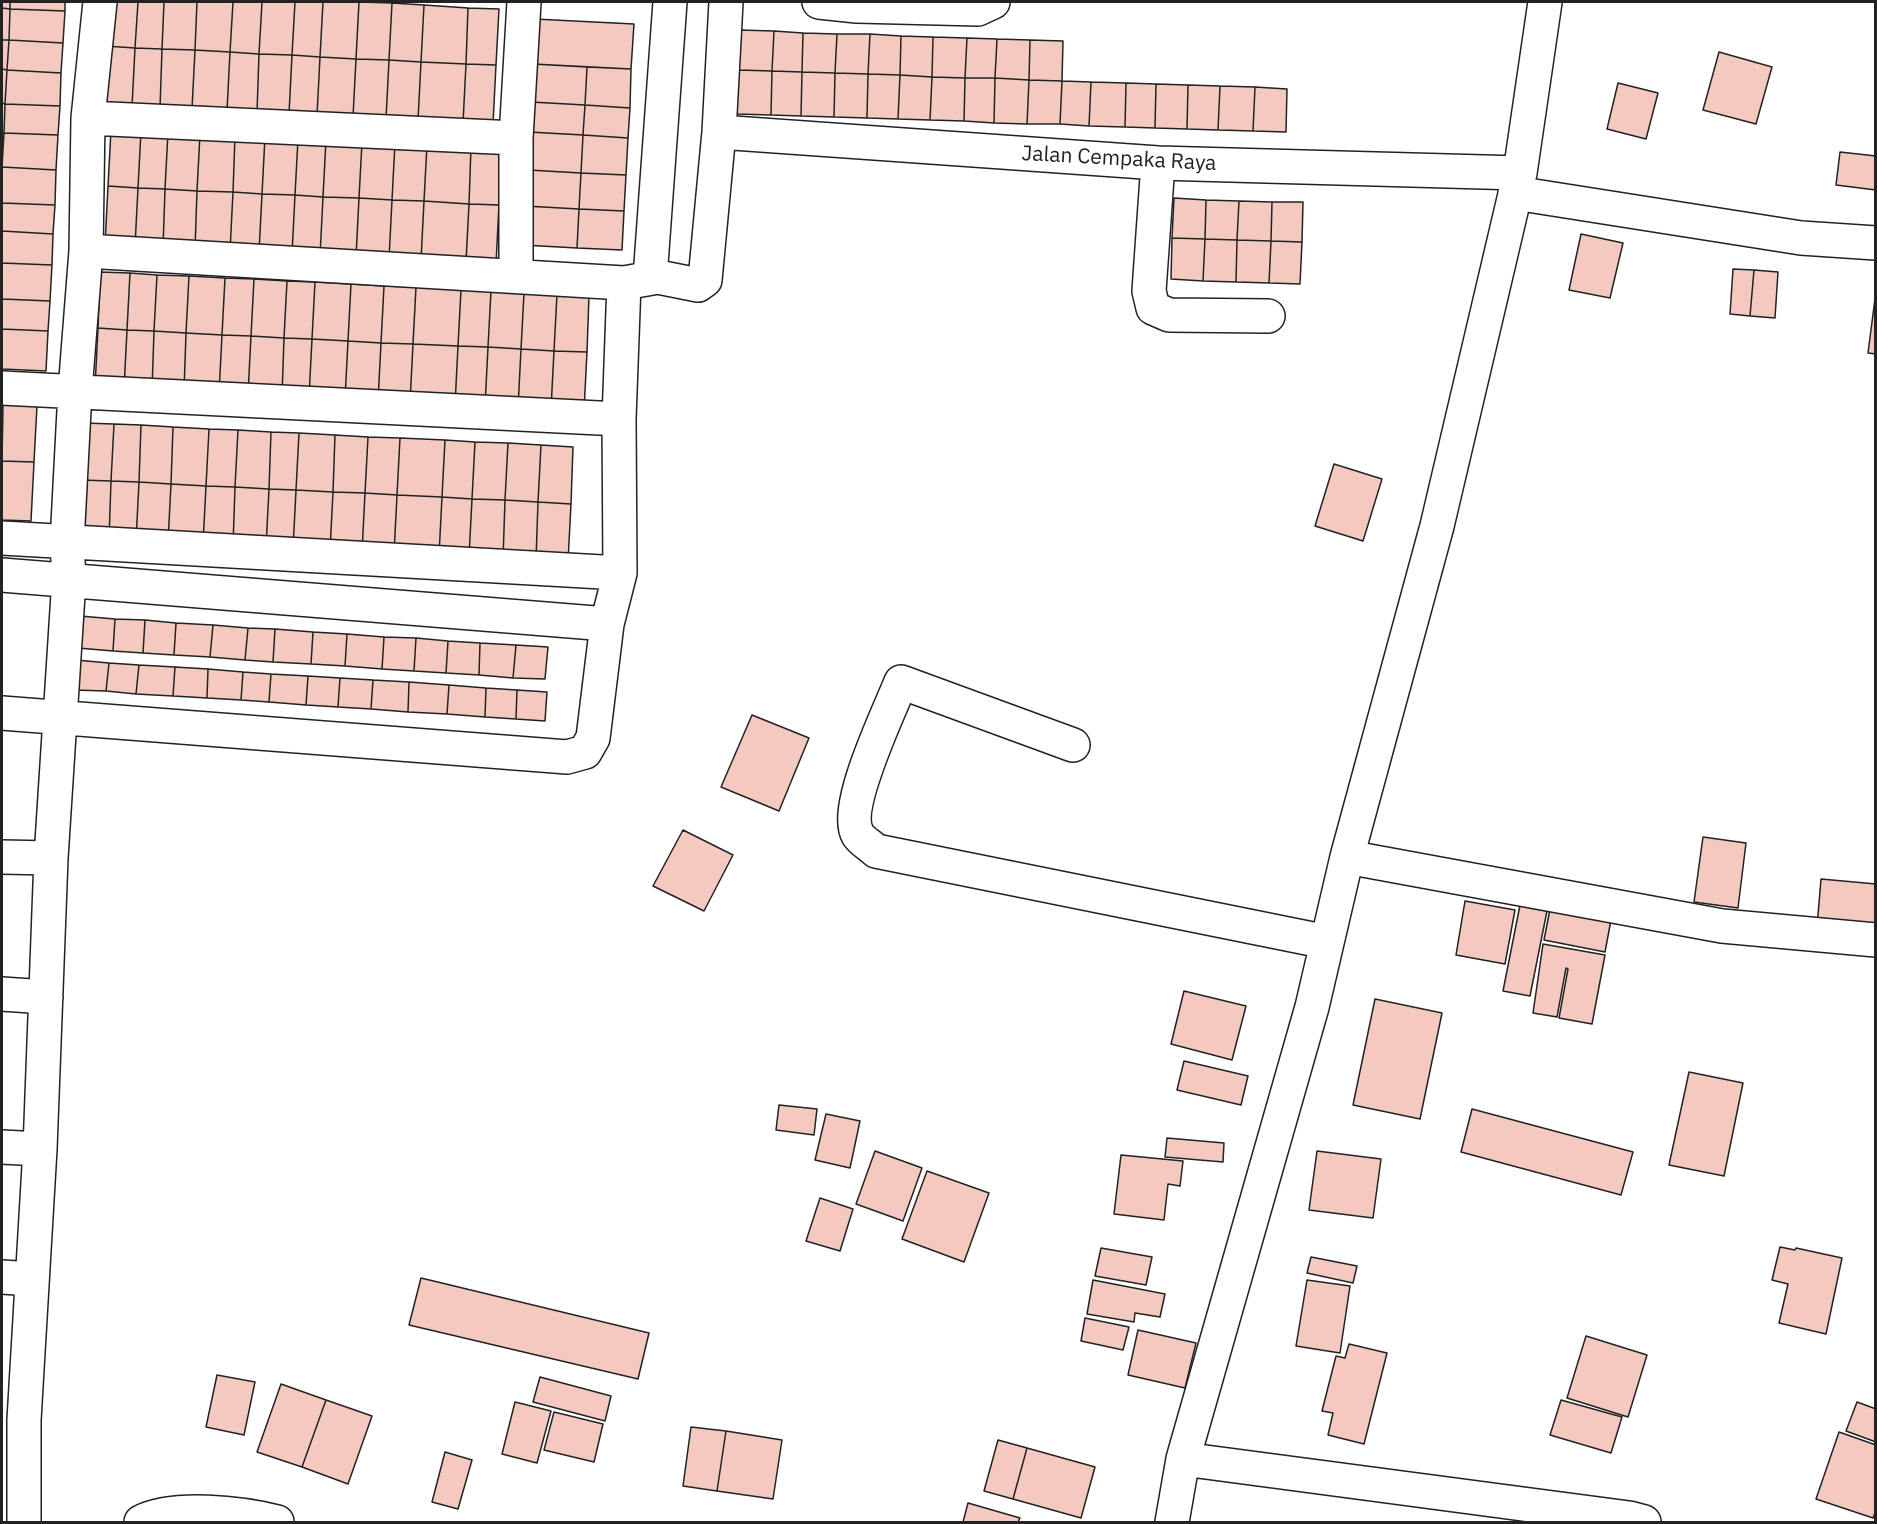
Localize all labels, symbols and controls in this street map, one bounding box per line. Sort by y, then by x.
street label: Jalan Cempaka Raya [1021,141,1217,177]

